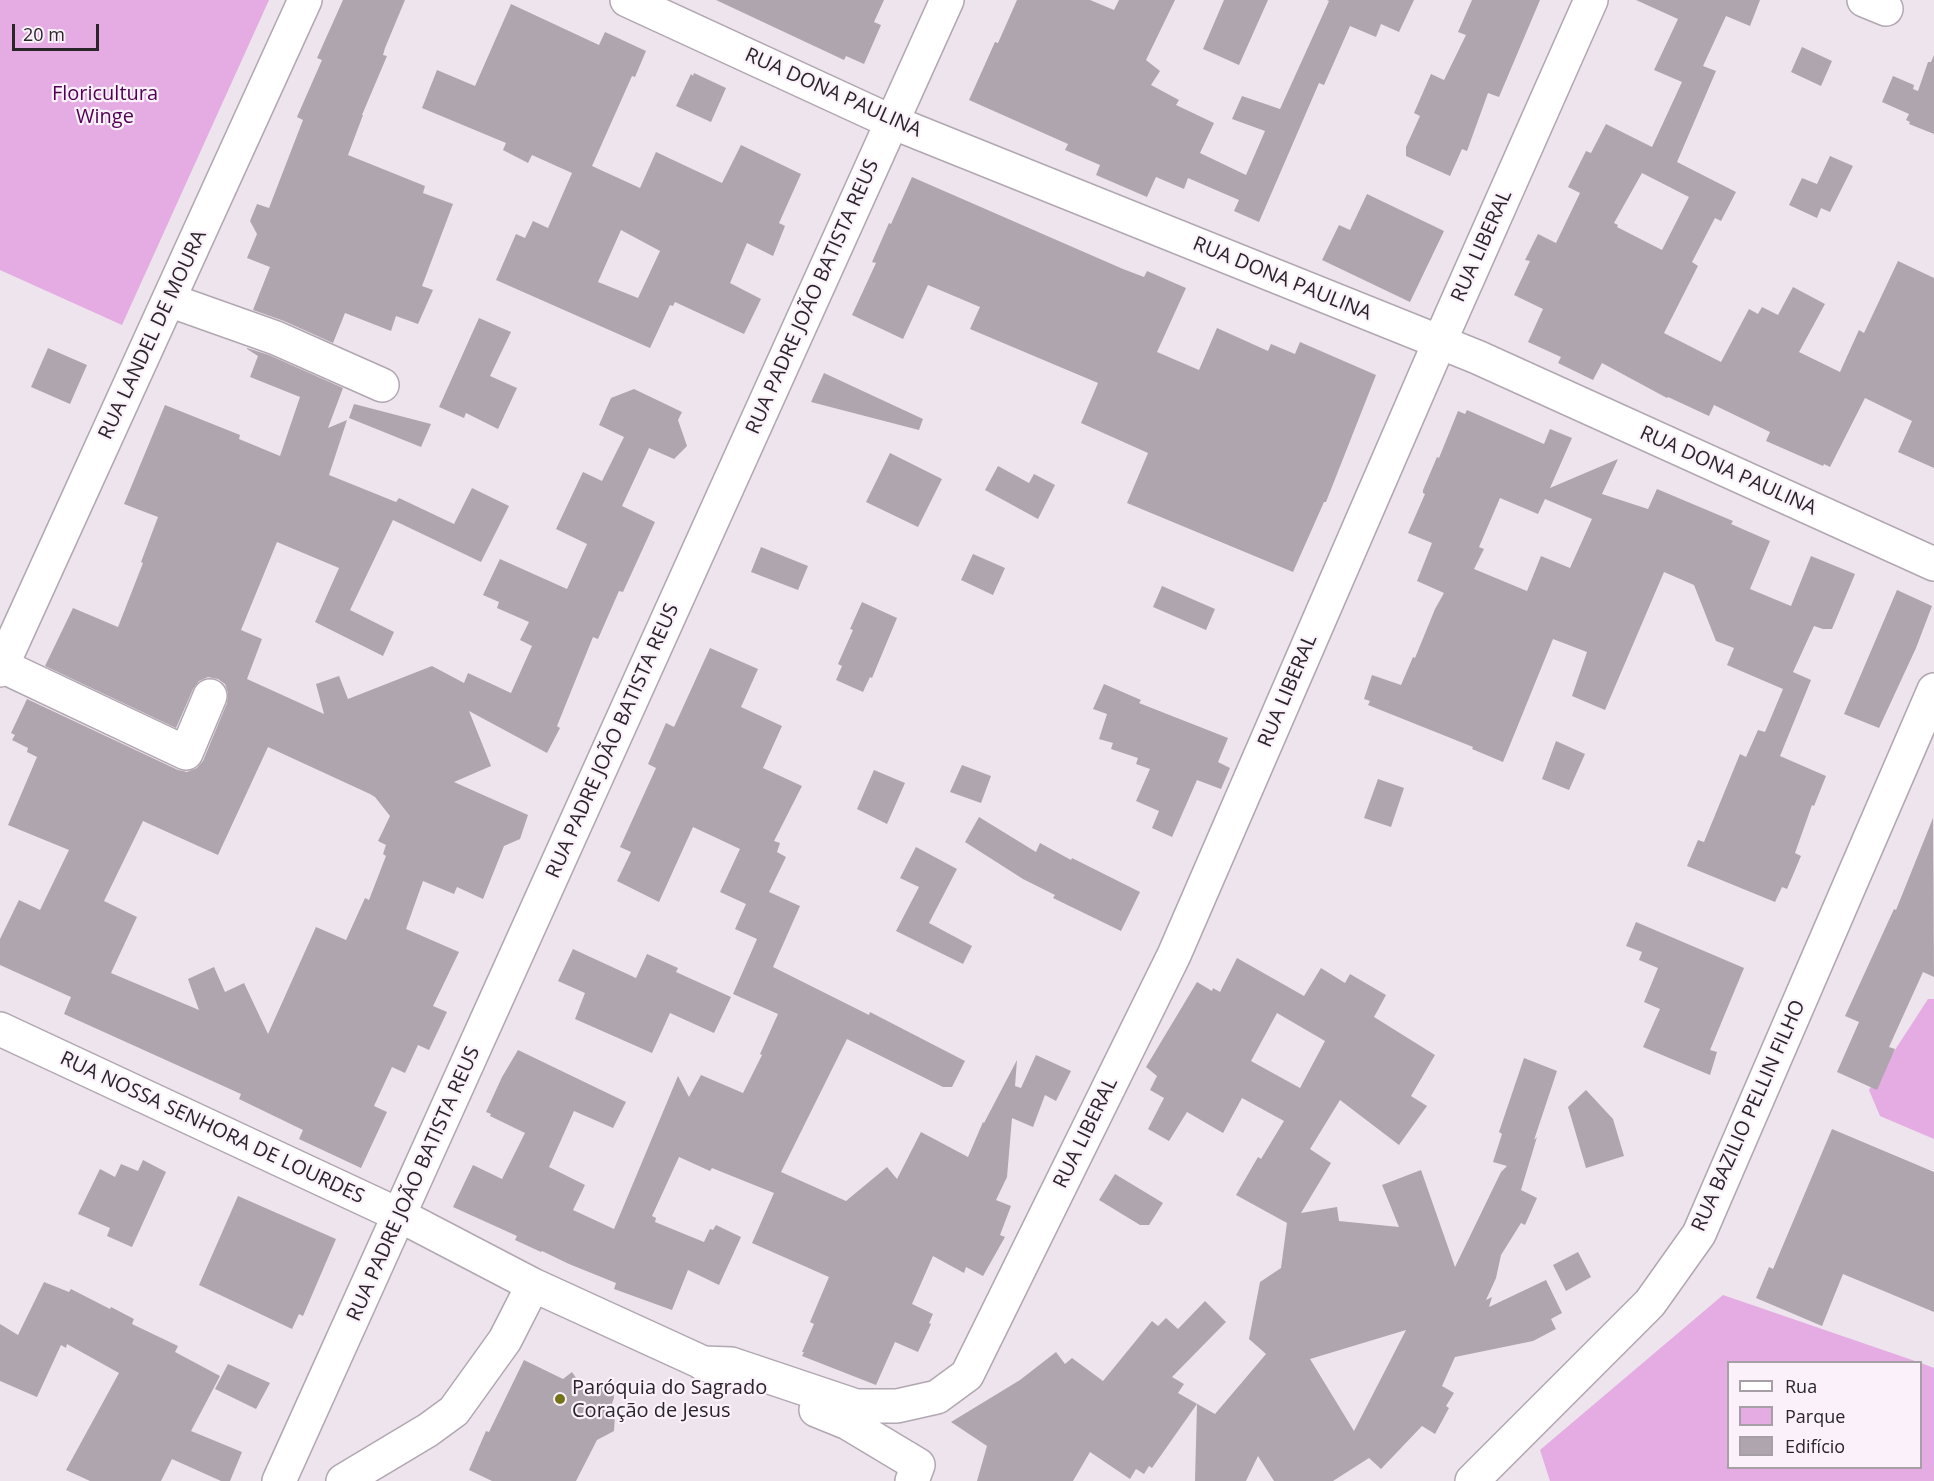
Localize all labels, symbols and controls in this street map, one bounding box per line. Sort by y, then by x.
scale bar [15,12,102,50]
text: 20 m [23,22,65,46]
street label: RUA DONA PAULINA [741,43,925,143]
park label: Floricultura Winge [52,82,158,129]
street label: RUA PADRE JOÃO BATISTA REUS [741,156,885,438]
street label: RUA LIBERAL [1447,186,1517,306]
street label: RUA LANDEL DE MOURA [94,227,212,443]
street label: RUA DONA PAULINA [1189,232,1375,326]
street label: RUA DONA PAULINA [1636,421,1820,521]
street label: RUA PADRE JOÃO BATISTA REUS [541,600,685,882]
street label: RUA LIBERAL [1253,631,1323,751]
street label: RUA BAZILIO PELLIN FILHO [1687,997,1811,1235]
street label: RUA PADRE JOÃO BATISTA REUS [342,1043,486,1325]
street label: RUA NOSSA SENHORA DE LOURDES [56,1047,368,1209]
street label: RUA LIBERAL [1049,1074,1123,1192]
legend [1727,1361,1922,1469]
text: Rua [1785,1374,1817,1398]
place label: Paróquia do Sagrado Coração de Jesus [572,1376,767,1423]
marker: Paróquia do Sagrado Coração de Jesus [553,1392,567,1406]
text: Parque [1785,1404,1845,1428]
text: Edifício [1785,1434,1845,1458]

